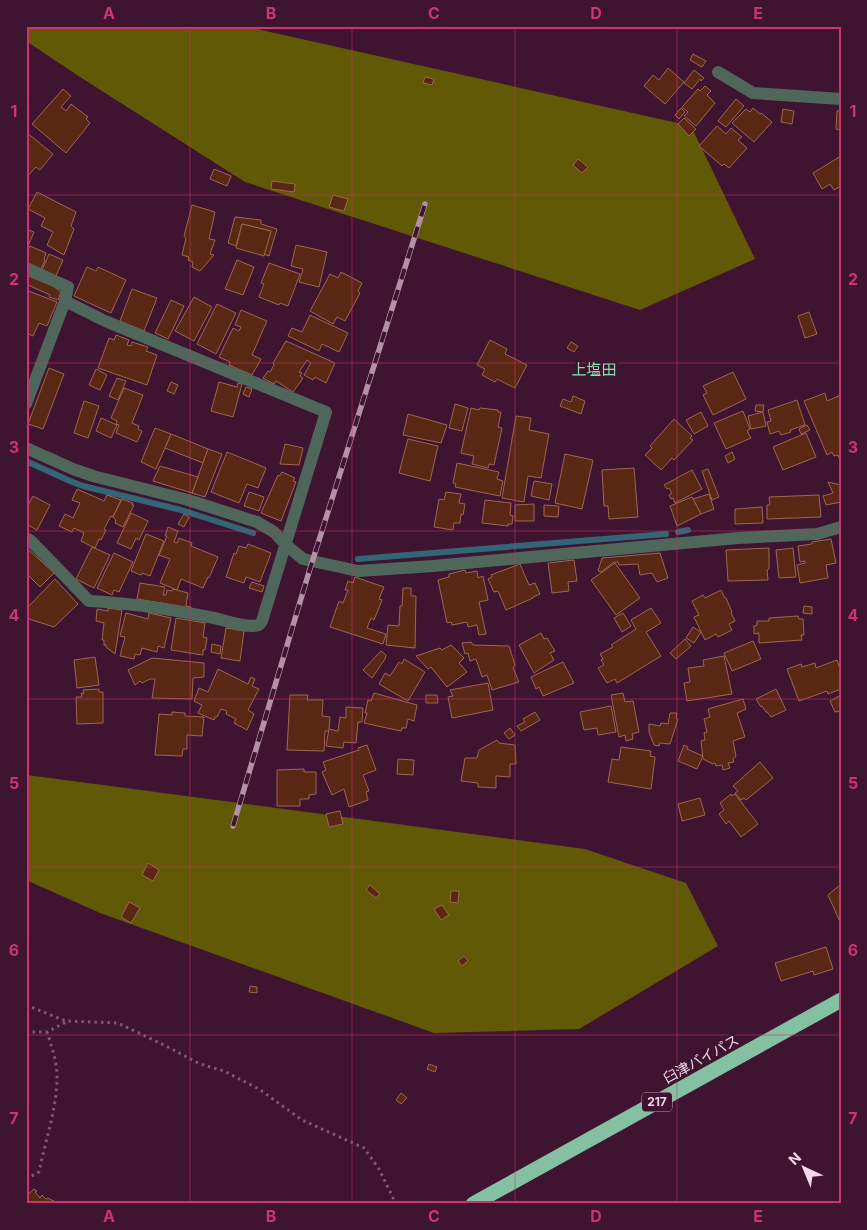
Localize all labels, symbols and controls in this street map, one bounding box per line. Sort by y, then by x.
text: A [103,3,115,23]
text: B [266,3,276,23]
text: C [428,3,440,23]
text: D [590,3,602,23]
text: E [753,3,763,23]
text: 1 [11,101,17,121]
text: 1 [850,101,856,121]
text: 2 [9,269,19,289]
text: 2 [848,269,858,289]
district label: 上塩田 [571,360,617,379]
text: 3 [9,437,19,457]
text: 3 [848,437,858,457]
text: 4 [9,605,20,625]
text: 4 [848,605,859,625]
text: 5 [9,773,19,793]
text: 5 [848,773,858,793]
text: 6 [9,940,19,960]
text: 6 [848,940,858,960]
street label: 臼津バイパス [660,1031,741,1086]
road number: 217 [642,1092,672,1112]
text: 7 [9,1108,19,1128]
text: 7 [848,1108,858,1128]
north arrow [780,1142,830,1192]
text: N [785,1148,804,1168]
text: A [103,1206,115,1226]
text: B [266,1206,276,1226]
text: C [428,1206,440,1226]
text: D [590,1206,602,1226]
text: E [753,1206,763,1226]

